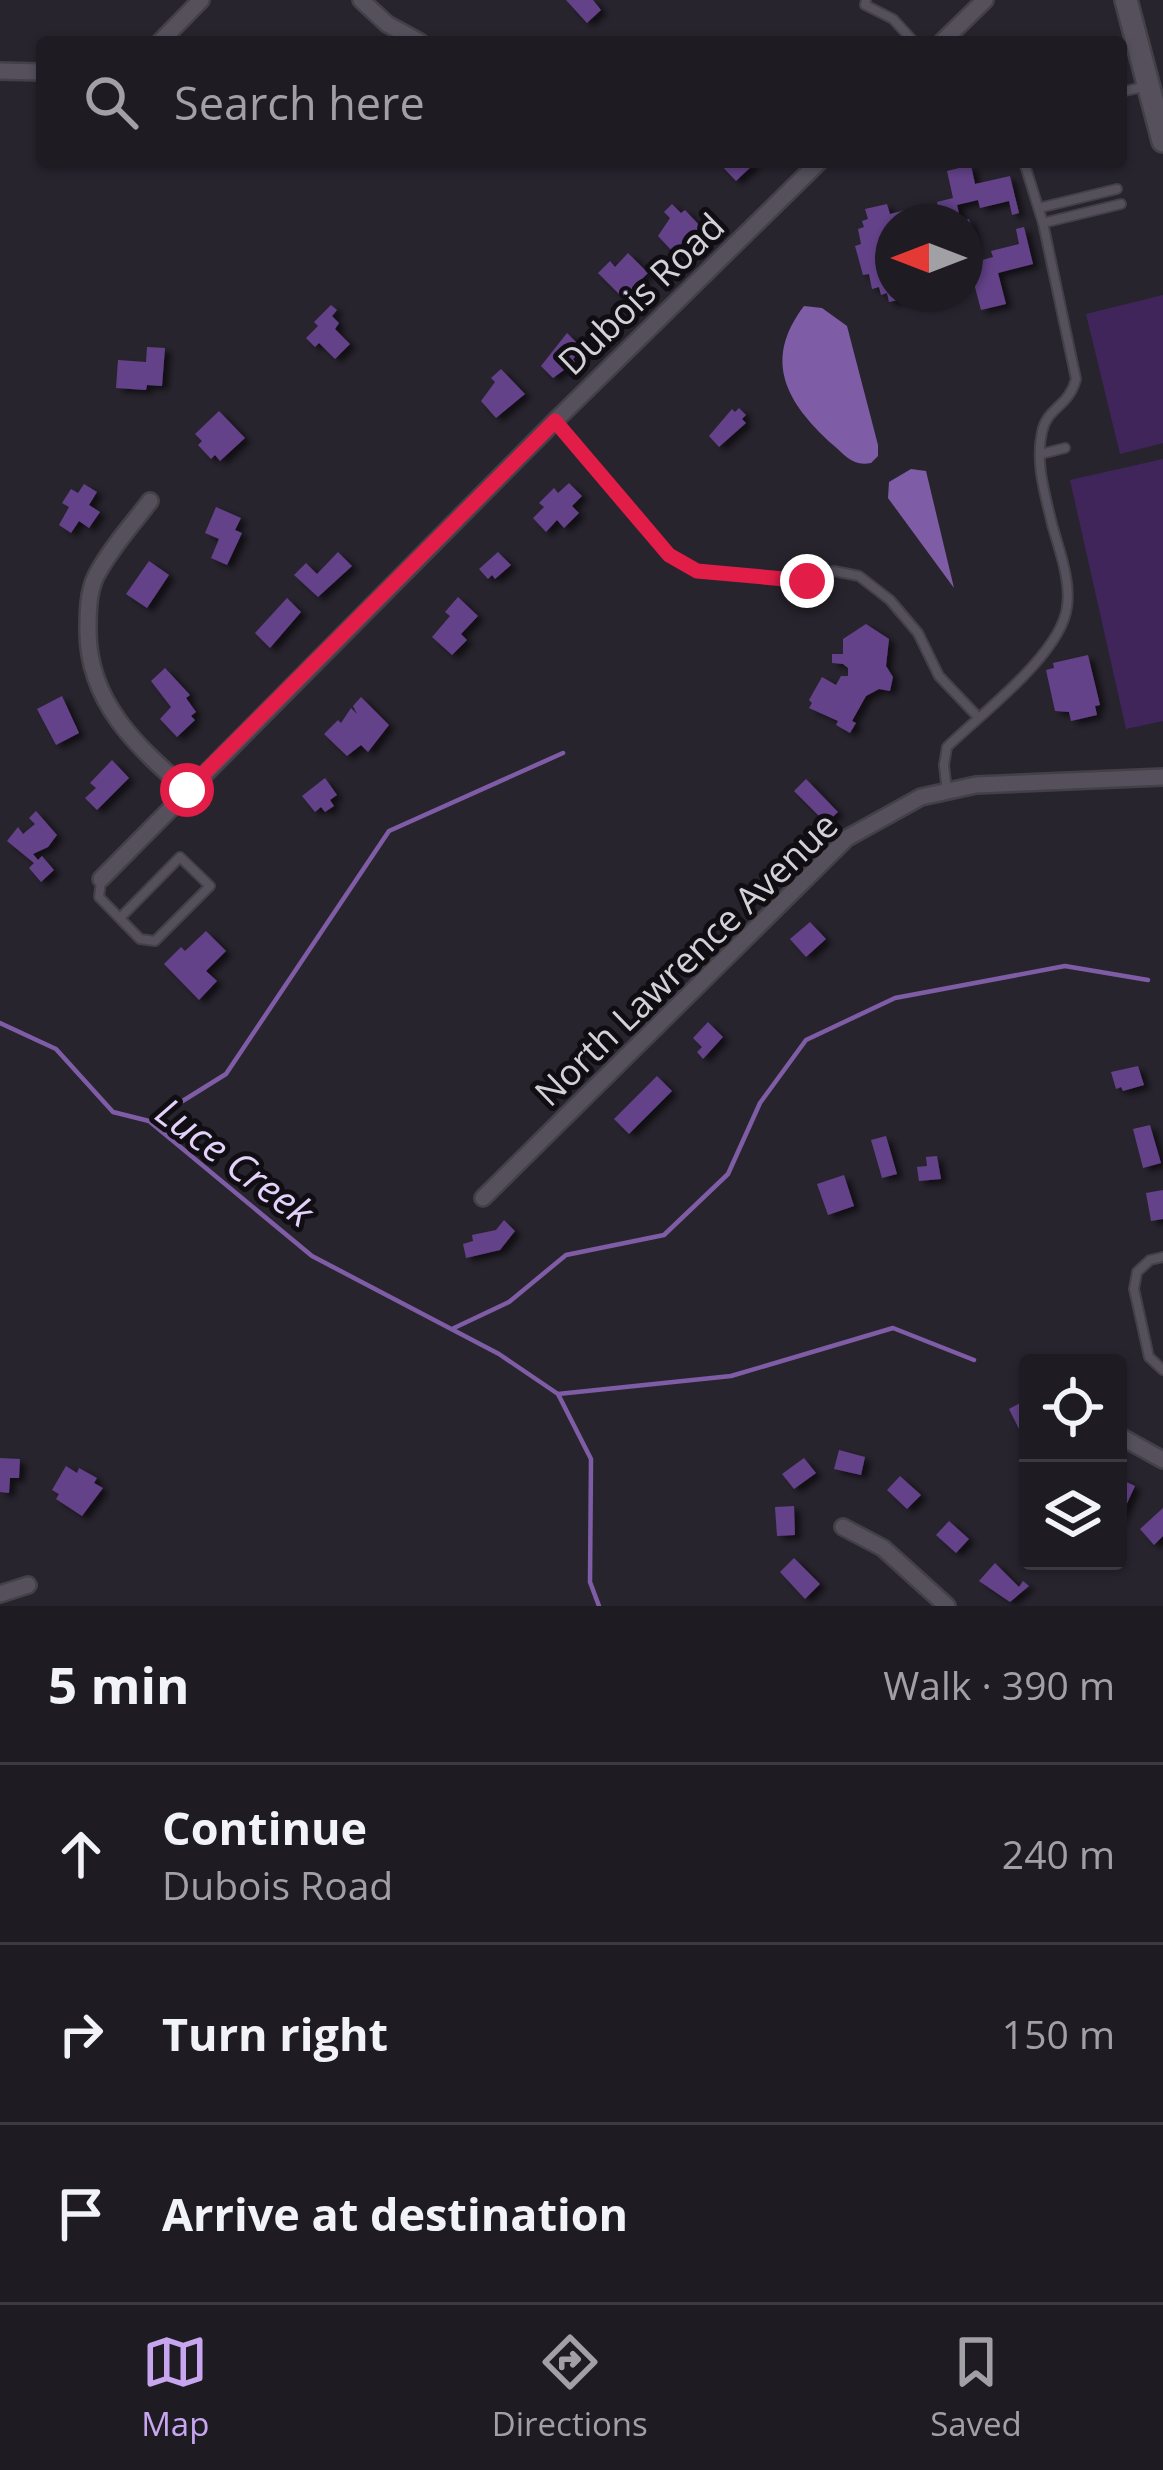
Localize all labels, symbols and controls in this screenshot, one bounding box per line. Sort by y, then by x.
search box [36,36,1127,168]
icon: search [78,69,144,135]
text: Search here [174,72,425,133]
street label: Dubois Road [547,202,734,385]
north arrow [875,204,983,312]
route end [780,554,834,608]
route start [160,763,214,817]
street label: North Lawrence Avenue [523,801,848,1116]
water label: Luce Creek [146,1084,327,1239]
map controls [1019,1354,1127,1570]
button: locate [1019,1354,1127,1462]
button: layers [1019,1462,1127,1570]
text: 5 min [48,1649,190,1719]
text: Walk · 390 m [883,1658,1115,1711]
text: Continue [162,1797,367,1858]
icon: ahead [48,1821,114,1887]
text: 240 m [1002,1827,1115,1880]
text: Dubois Road [162,1858,393,1911]
icon: right [48,2001,114,2067]
text: Turn right [162,2003,388,2064]
text: 150 m [1002,2007,1115,2060]
icon: arrive [48,2181,114,2247]
text: Arrive at destination [162,2183,628,2244]
tab: Map [141,2329,209,2446]
tab: Directions [492,2329,648,2446]
tab: Saved [930,2329,1022,2446]

